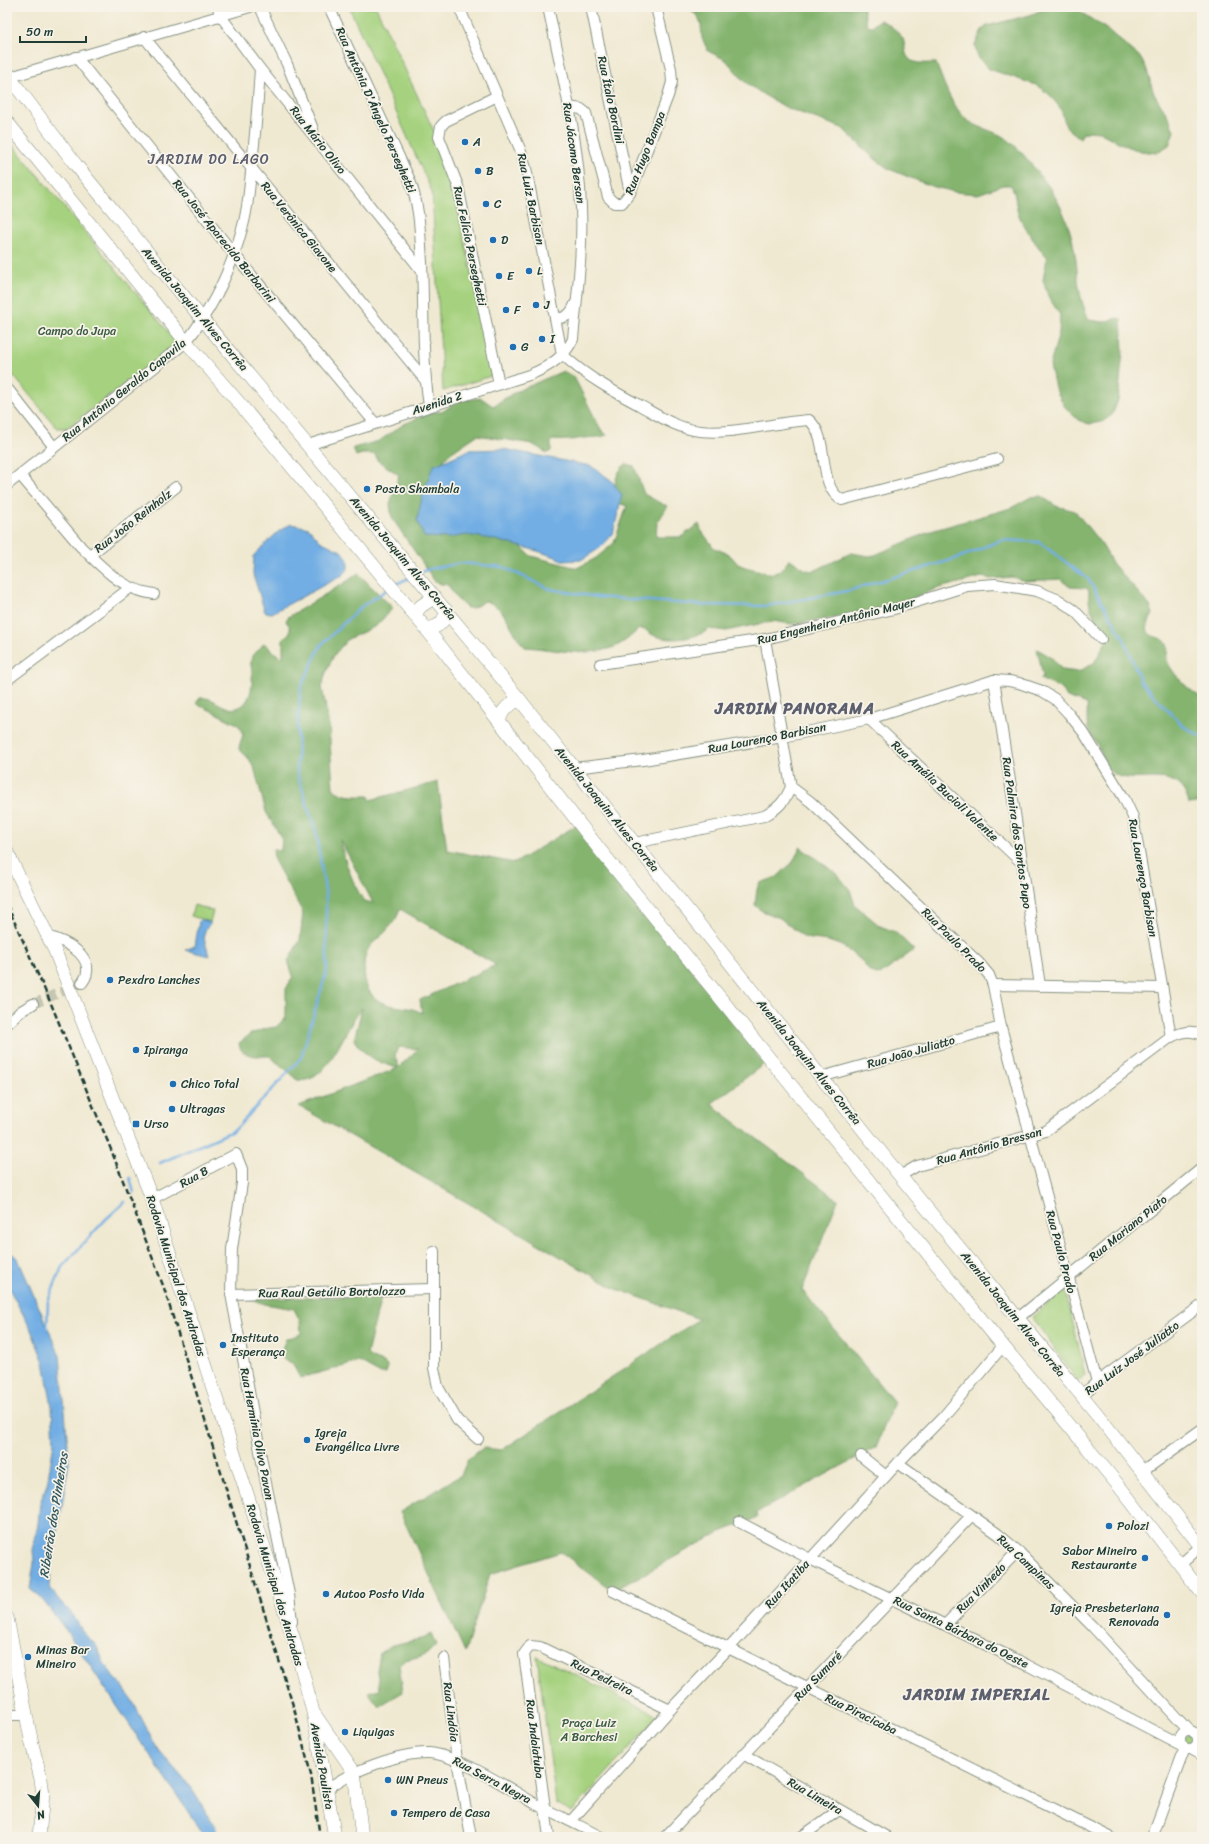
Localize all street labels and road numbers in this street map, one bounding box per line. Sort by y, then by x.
street label: Rua Antônia D'Ângelo Perseghetti [329,23,423,197]
street label: Rua Ítalo Bordini [591,54,631,147]
street label: Rua Mário Olivo [284,101,352,179]
street label: Rua Jácomo Bersan [556,101,592,205]
street label: Rua Hugo Bampa [618,108,672,198]
street label: Rua Luiz Barbisan [511,151,552,247]
street label: Rua José Aparecido Barbarini [167,174,282,309]
street label: Rua Verônica Giavone [255,176,343,278]
street label: Rua Felício Perseghetti [447,184,494,309]
street label: Avenida Joaquim Alves Corrêa [135,241,254,376]
street label: Rua Antônio Geraldo Capovila [57,333,191,447]
street label: Avenida 2 [408,385,465,422]
street label: Rua João Reinholz [89,483,177,559]
street label: Avenida Joaquim Alves Corrêa [343,490,462,625]
street label: Rua Engenheiro Antônio Mayer [755,590,918,651]
street label: Rua Lourenço Barbisan [706,716,828,760]
street label: Rua Amélia Bucioli Valente [886,735,1004,847]
street label: Avenida Joaquim Alves Corrêa [548,740,665,877]
street label: Rua Palmira dos Santos Pupo [995,756,1039,910]
street label: Rua Lourenço Barbisan [1122,817,1164,939]
street label: Rua Paulo Prado [916,902,992,978]
street label: Avenida Joaquim Alves Corrêa [750,993,867,1130]
street label: Rua João Juliatto [864,1029,958,1075]
street label: Rua Antônio Bressan [934,1120,1045,1172]
street label: Rua B [175,1160,213,1194]
street label: Rua Mariano Piato [1084,1189,1172,1267]
street label: Rodovia Municipal dos Andradas [139,1192,213,1360]
street label: Rua Paulo Prado [1039,1208,1083,1296]
street label: Avenida Joaquim Alves Corrêa [954,1245,1071,1382]
street label: Rua Raul Getúlio Bortolozzo [258,1280,406,1304]
street label: Rua Luiz José Juliatto [1080,1315,1184,1401]
street label: Rua Hermínia Olivo Pavan [233,1366,281,1503]
street label: Rodovia Municipal dos Andradas [240,1501,310,1669]
street label: Rua Campinas [992,1529,1061,1595]
street label: Rua Itatiba [759,1554,816,1614]
street label: Rua Vinhedo [950,1557,1012,1619]
street label: Rua Santa Bárbara do Oeste [889,1590,1033,1675]
street label: Rua Sumaré [788,1646,848,1706]
street label: Rua Pedreira [567,1652,637,1702]
street label: Rua Lindóia [436,1681,466,1744]
street label: Rua Piracicaba [821,1687,901,1741]
street label: Rua Indaiatuba [519,1698,551,1780]
street label: Avenida Paulista [303,1720,340,1811]
street label: Rua Serra Negra [449,1750,535,1810]
street label: Rua Limeira [783,1771,847,1821]

